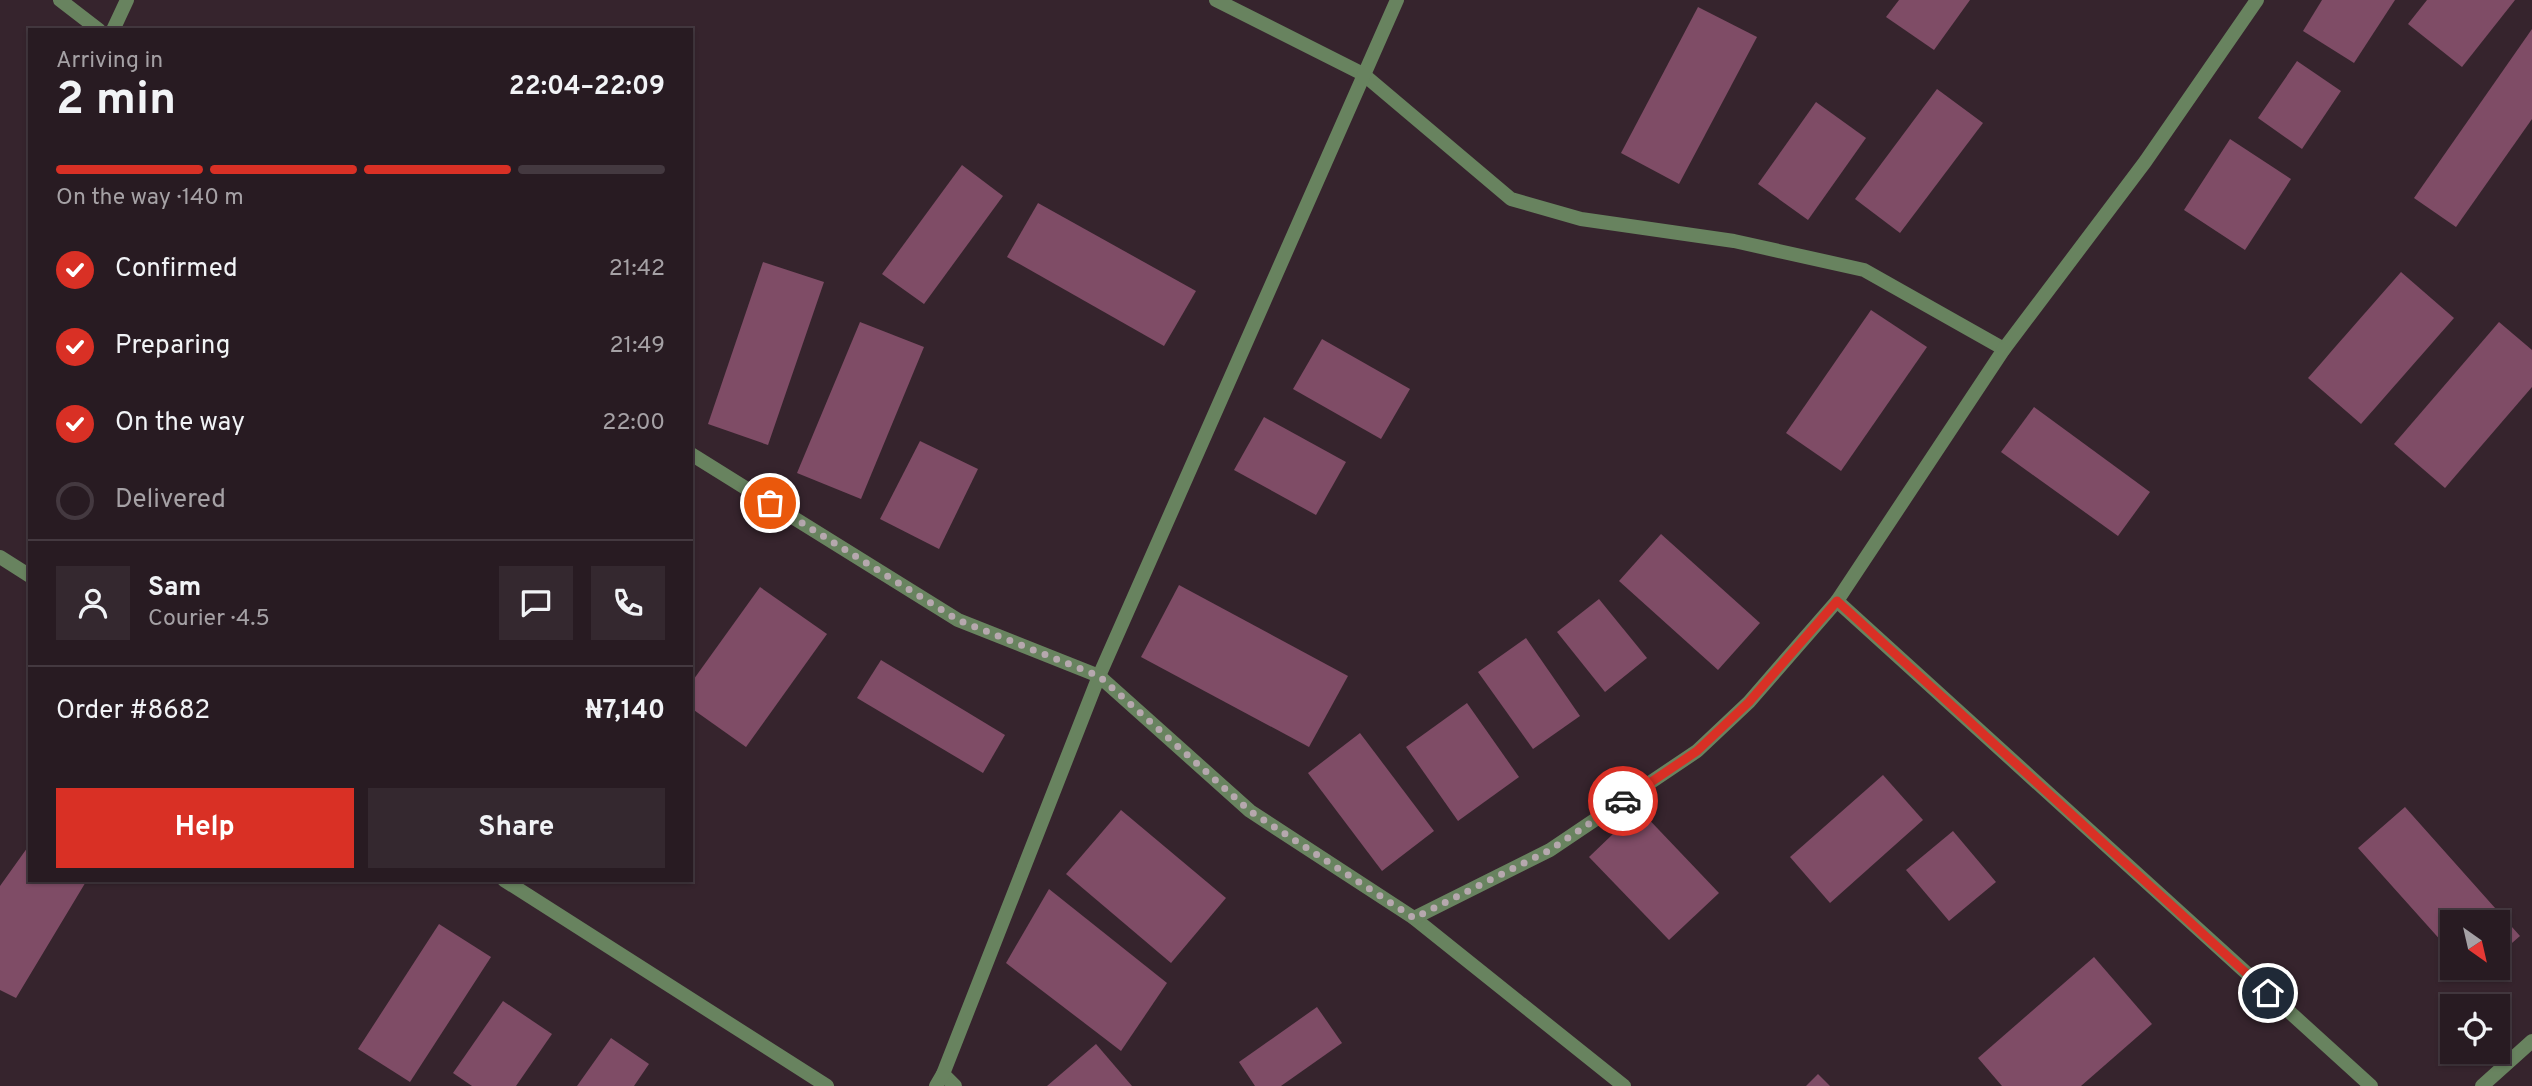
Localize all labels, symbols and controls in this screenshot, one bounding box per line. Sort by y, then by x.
text: Arriving in [56,47,163,76]
text: 22:04–22:09 [509,71,665,104]
text: 2 min [56,72,176,131]
text: On the way · 140 m [56,184,244,213]
icon: check [56,251,94,289]
text: Confirmed [115,253,238,286]
text: 21:42 [609,255,665,284]
icon: check [56,328,94,366]
text: Preparing [115,330,230,363]
text: 21:49 [610,332,665,361]
icon: check [56,405,94,443]
text: On the way [115,407,245,440]
text: 22:00 [602,409,665,438]
pin [740,473,800,533]
text: Delivered [115,484,226,517]
icon: bag [751,484,789,522]
button: person [56,566,130,640]
button: chat [499,566,573,640]
button: phone [591,566,665,640]
text: Sam [148,572,201,605]
text: Courier · 4.5 [148,605,270,634]
text: Order #8682 [56,695,210,728]
text: ₦7,140 [585,695,665,728]
courier [1588,766,1658,836]
icon: car [1604,782,1642,820]
button: Help [56,788,354,868]
button: Share [368,788,665,868]
north arrow [2440,910,2510,980]
map controls [2440,910,2510,1064]
pin [2238,963,2298,1023]
icon: home [2249,974,2287,1012]
button: locate [2440,994,2510,1064]

